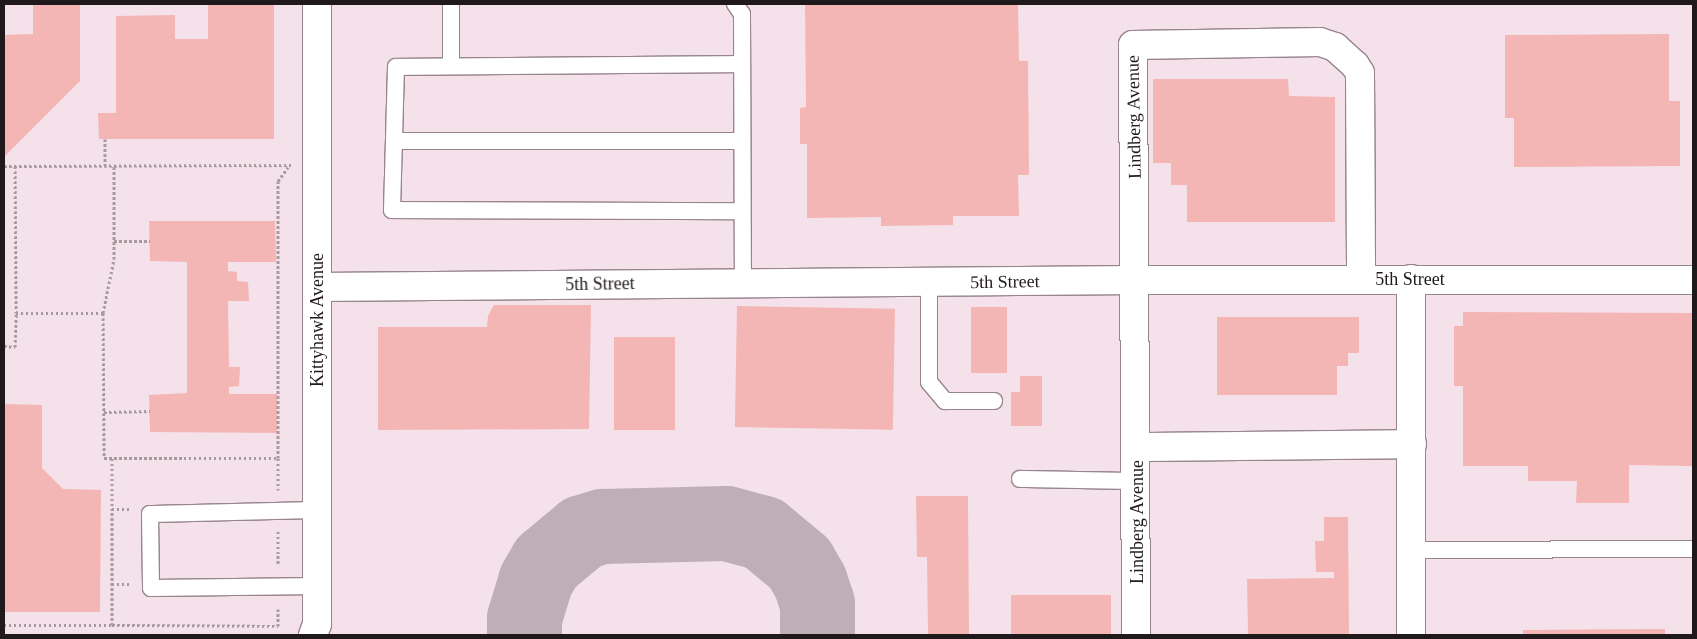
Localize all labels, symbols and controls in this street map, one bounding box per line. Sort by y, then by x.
street label: Lindberg Avenue [1122,54,1146,180]
street label: Kittyhawk Avenue [306,252,328,388]
street label: 5th Street [1375,268,1445,290]
street label: 5th Street [970,271,1040,293]
street label: 5th Street [565,273,635,295]
street label: Lindberg Avenue [1126,460,1148,584]

